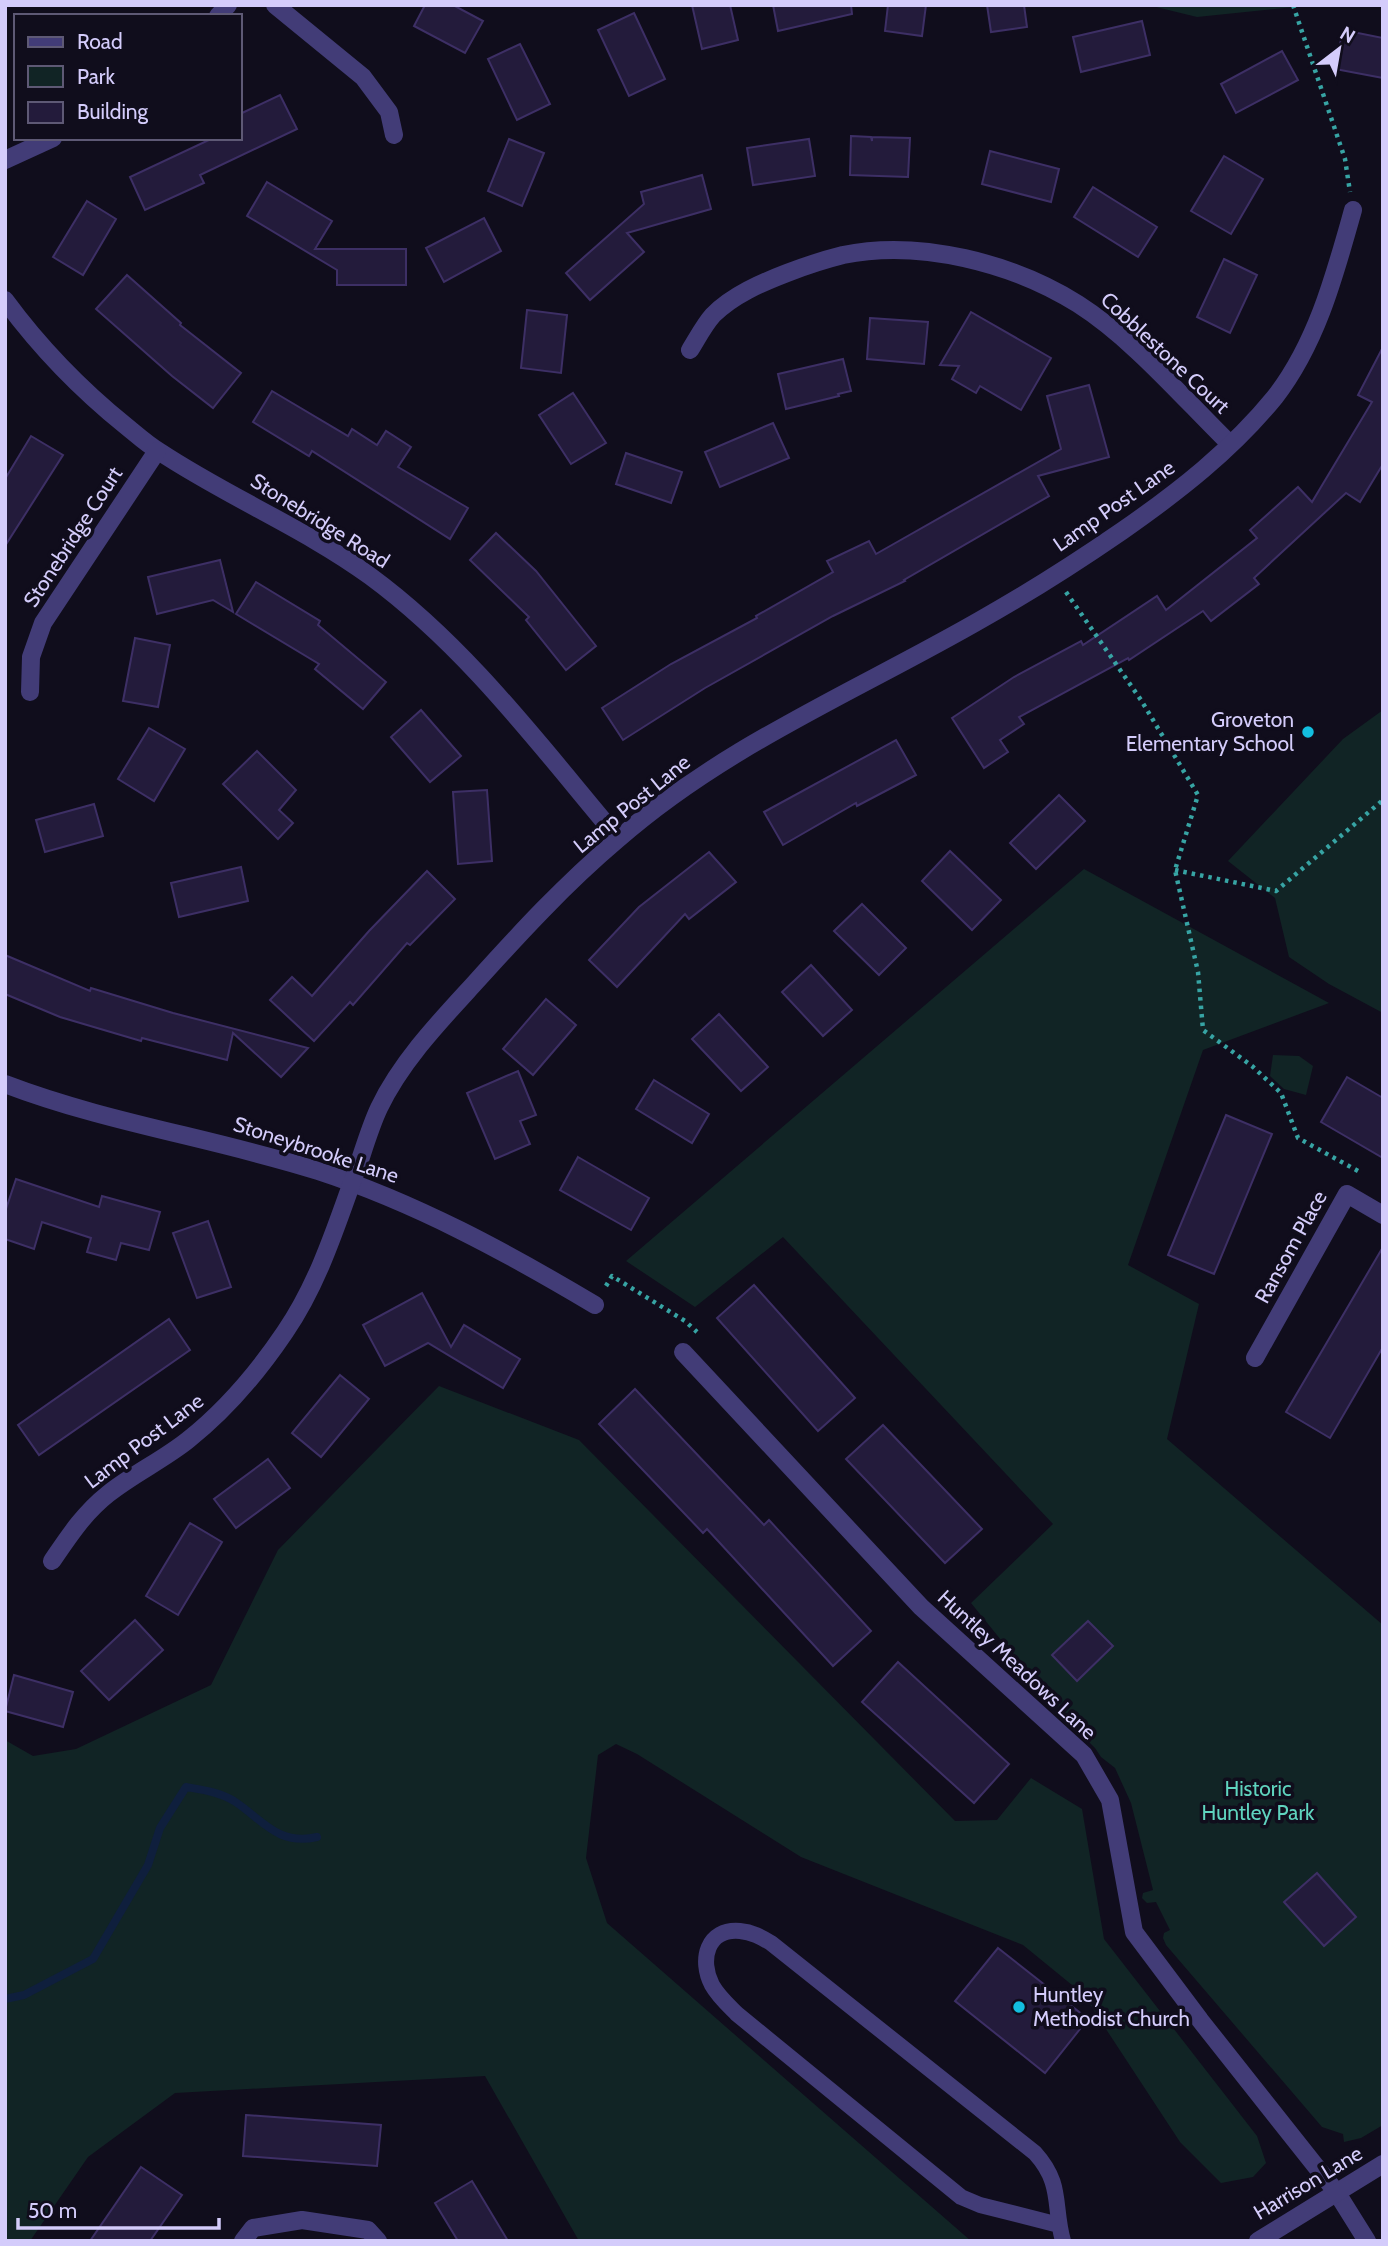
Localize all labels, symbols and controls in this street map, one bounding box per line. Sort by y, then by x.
legend [14,14,242,140]
north arrow [1304,14,1374,84]
text: N [1336,22,1359,48]
text: Road [77,29,123,54]
text: Park [77,64,115,89]
text: Building [77,99,149,124]
street label: Cobblestone Court [1096,287,1235,419]
street label: Lamp Post Lane [1048,454,1179,557]
street label: Stonebridge Court [18,462,127,612]
street label: Stonebridge Road [246,468,394,573]
place label: Groveton Elementary School [1126,707,1294,756]
marker: Groveton Elementary School [1300,724,1316,740]
street label: Lamp Post Lane [569,749,695,858]
street label: Stoneybrooke Lane [230,1111,402,1188]
street label: Ransom Place [1249,1186,1332,1307]
street label: Lamp Post Lane [79,1388,208,1493]
street label: Huntley Meadows Lane [933,1585,1102,1745]
park label: Historic Huntley Park [1202,1776,1315,1825]
place label: Huntley Methodist Church [1033,1982,1190,2031]
marker: Huntley Methodist Church [1011,1999,1027,2015]
street label: Harrison Lane [1249,2140,1367,2225]
scale bar [18,2186,219,2230]
text: 50 m [28,2198,77,2223]

